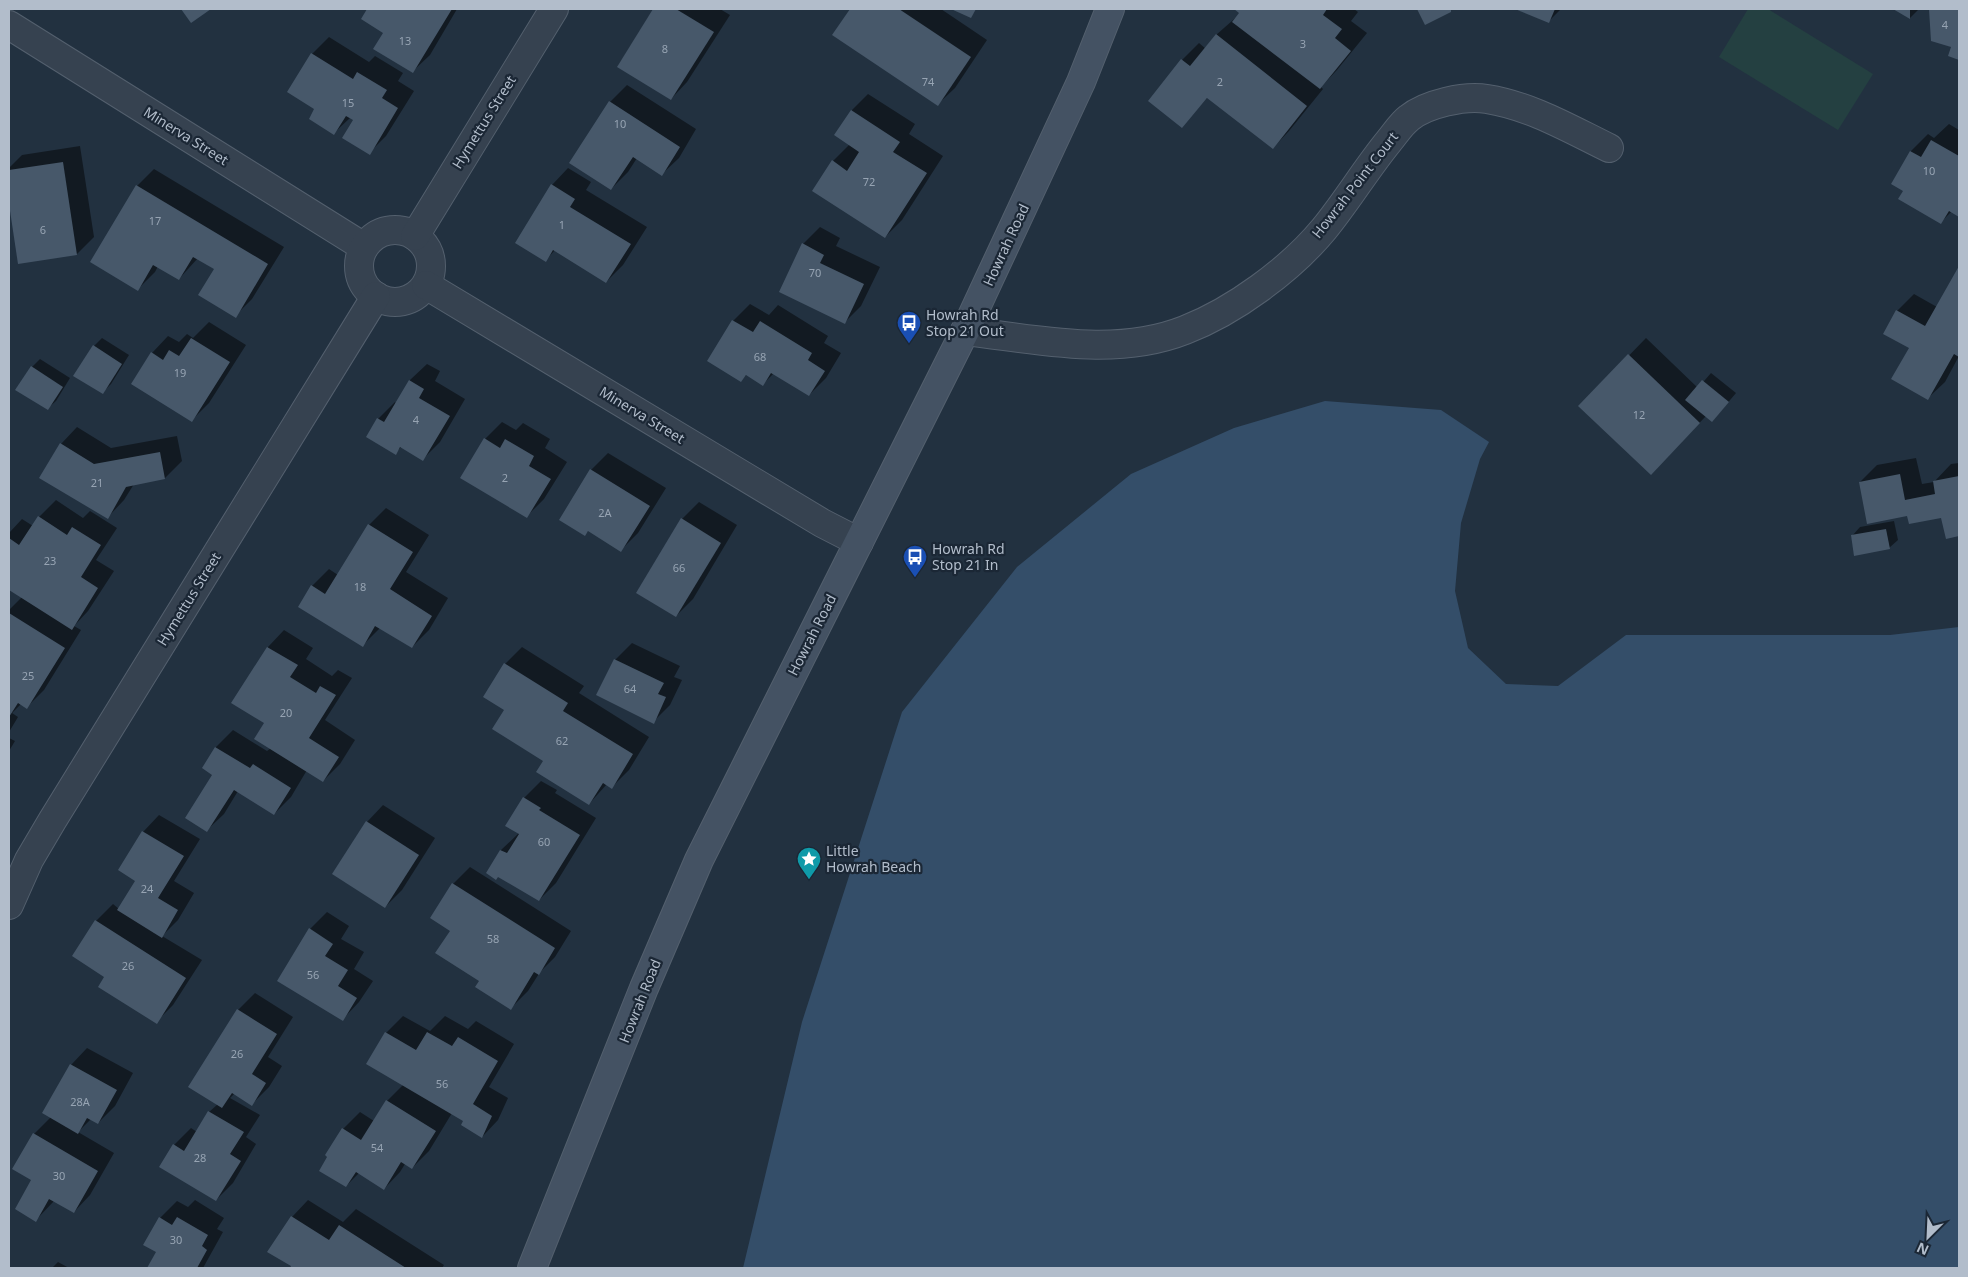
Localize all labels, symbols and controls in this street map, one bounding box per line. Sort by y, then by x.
house number: 4 [1942,17,1949,32]
house number: 13 [399,33,411,48]
house number: 3 [1300,36,1306,51]
house number: 8 [662,41,668,56]
street label: Hymettus Street [447,71,520,172]
house number: 74 [922,74,935,89]
house number: 2 [1217,74,1223,89]
house number: 15 [342,95,354,110]
street label: Minerva Street [140,102,232,169]
house number: 10 [614,116,626,131]
street label: Howrah Point Court [1307,128,1402,242]
house number: 10 [1923,163,1935,178]
house number: 72 [863,174,875,189]
street label: Howrah Road [978,201,1033,289]
house number: 17 [149,213,161,228]
house number: 1 [559,217,565,232]
house number: 6 [40,222,46,237]
house number: 70 [809,265,821,280]
place label: Howrah Rd Stop 21 Out [926,305,1004,340]
bus stop icon: Howrah Rd Stop 21 Out [896,310,922,344]
house number: 68 [754,349,766,364]
house number: 19 [174,365,186,380]
street label: Minerva Street [596,382,688,448]
house number: 12 [1633,407,1645,422]
house number: 4 [413,412,420,427]
house number: 2 [502,470,508,485]
house number: 21 [91,475,103,490]
house number: 2A [598,505,613,520]
place label: Howrah Rd Stop 21 In [932,539,1005,574]
bus stop icon: Howrah Rd Stop 21 In [902,544,928,578]
street label: Hymettus Street [152,548,225,649]
house number: 23 [44,553,56,568]
house number: 66 [673,560,685,575]
house number: 18 [354,579,366,594]
street label: Howrah Road [783,591,840,679]
house number: 25 [22,668,34,683]
house number: 64 [624,681,637,696]
house number: 20 [280,705,292,720]
house number: 62 [556,733,568,748]
house number: 60 [538,834,550,849]
place label: Little Howrah Beach [826,841,921,876]
place icon: Little Howrah Beach [796,846,822,880]
house number: 24 [141,881,154,896]
house number: 58 [487,931,499,946]
street label: Howrah Road [614,956,665,1046]
house number: 26 [122,958,134,973]
house number: 56 [307,967,319,982]
house number: 26 [231,1046,243,1061]
house number: 56 [436,1076,448,1091]
house number: 28A [70,1094,91,1109]
house number: 54 [371,1140,384,1155]
house number: 28 [194,1150,206,1165]
house number: 30 [53,1168,65,1183]
north arrow [1903,1212,1953,1262]
house number: 30 [170,1232,182,1247]
text: N [1913,1238,1932,1260]

